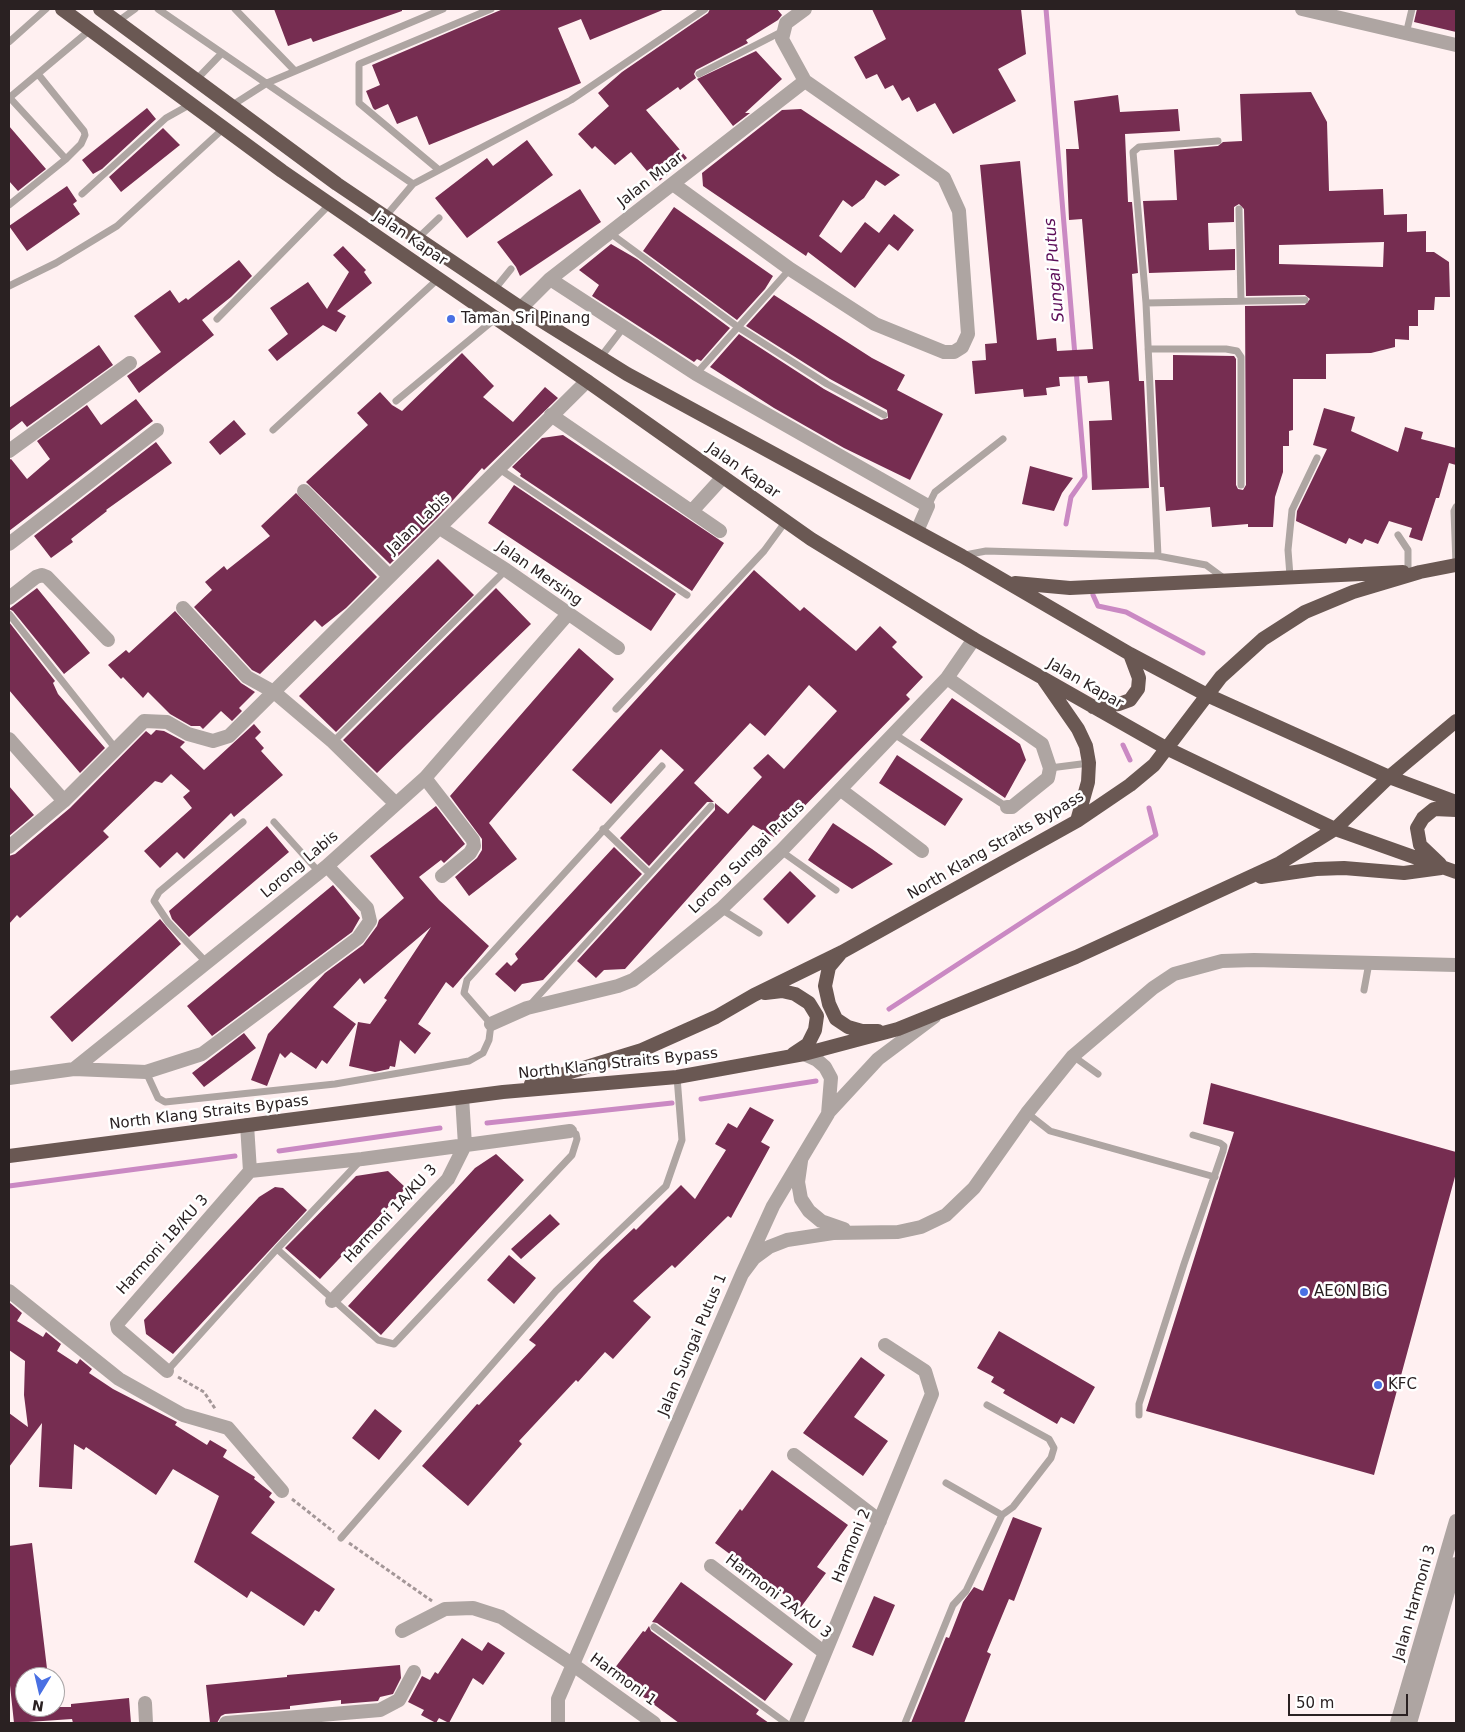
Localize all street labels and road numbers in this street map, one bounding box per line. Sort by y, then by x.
street label: Jalan Muar [614,149,688,211]
street label: Jalan Kapar [370,208,450,270]
street label: Jalan Kapar [703,439,783,503]
street label: Jalan Labis [384,490,454,558]
street label: Jalan Mersing [493,538,585,610]
street label: Jalan Kapar [1044,655,1126,713]
street label: North Klang Straits Bypass [905,788,1087,904]
street label: Lorong Sungai Putus [685,798,809,918]
street label: Lorong Labis [258,828,342,902]
street label: North Klang Straits Bypass [517,1045,719,1083]
street label: North Klang Straits Bypass [108,1092,310,1134]
street label: Harmoni 1A/KU 3 [341,1161,441,1267]
street label: Harmoni 1B/KU 3 [113,1191,213,1299]
street label: Jalan Sungai Putus 1 [655,1271,731,1419]
street label: Harmoni 2 [829,1506,875,1586]
street label: Jalan Harmoni 3 [1390,1543,1440,1663]
street label: Harmoni 2A/KU 3 [721,1551,835,1643]
street label: Harmoni 1 [586,1650,660,1710]

